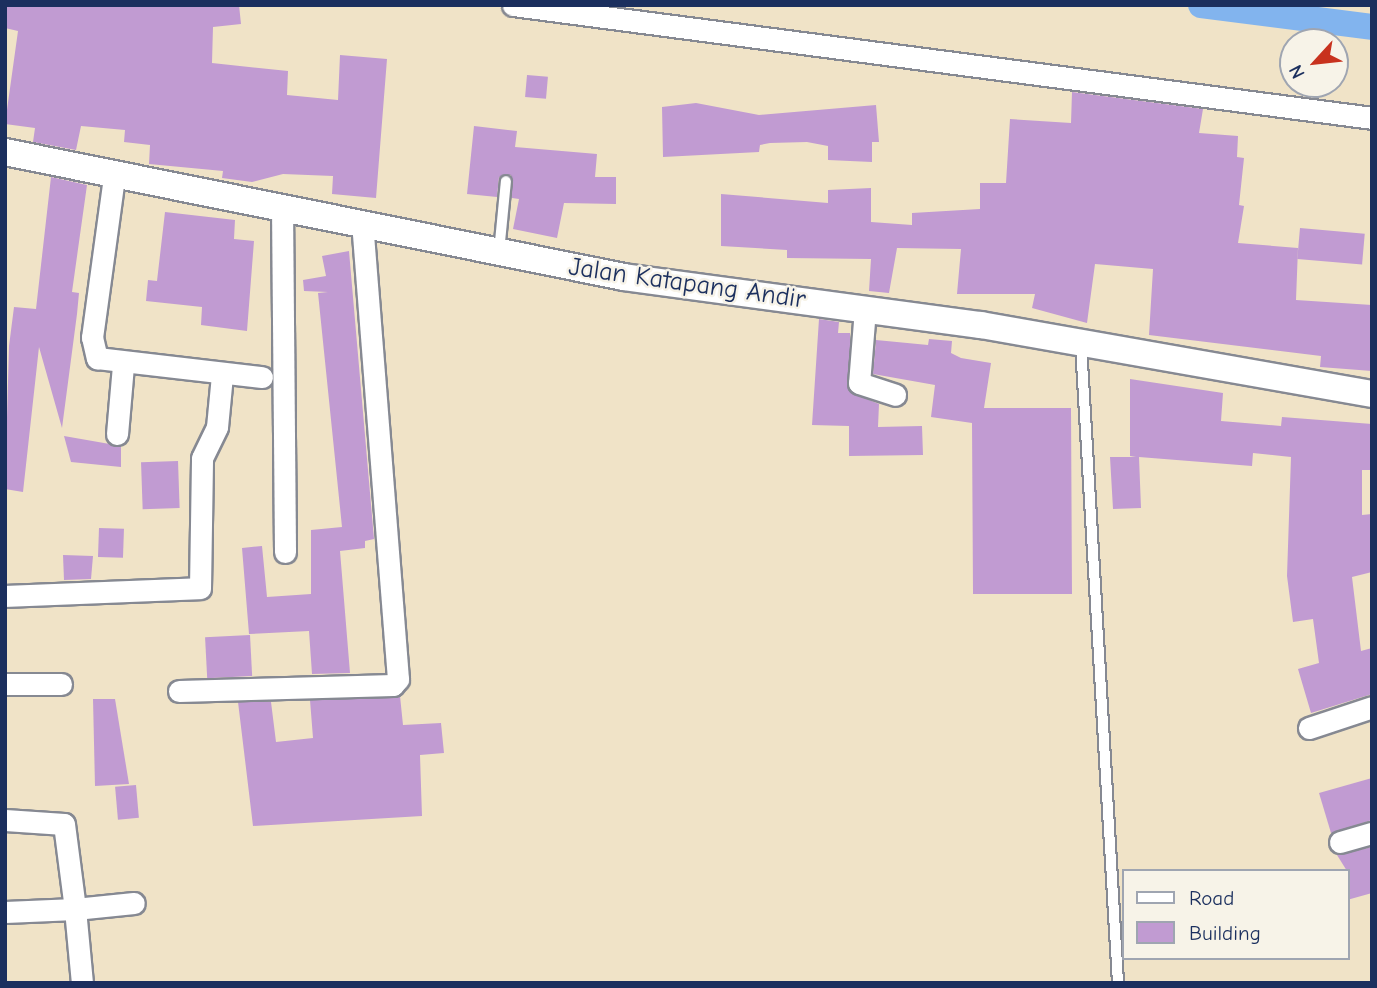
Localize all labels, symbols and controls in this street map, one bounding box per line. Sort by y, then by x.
north arrow [1279,28,1349,98]
text: N [1284,61,1310,82]
street label: Jalan Katapang Andir [566,252,808,316]
legend [1122,869,1349,960]
text: Road [1189,886,1234,910]
text: Building [1189,921,1261,945]

